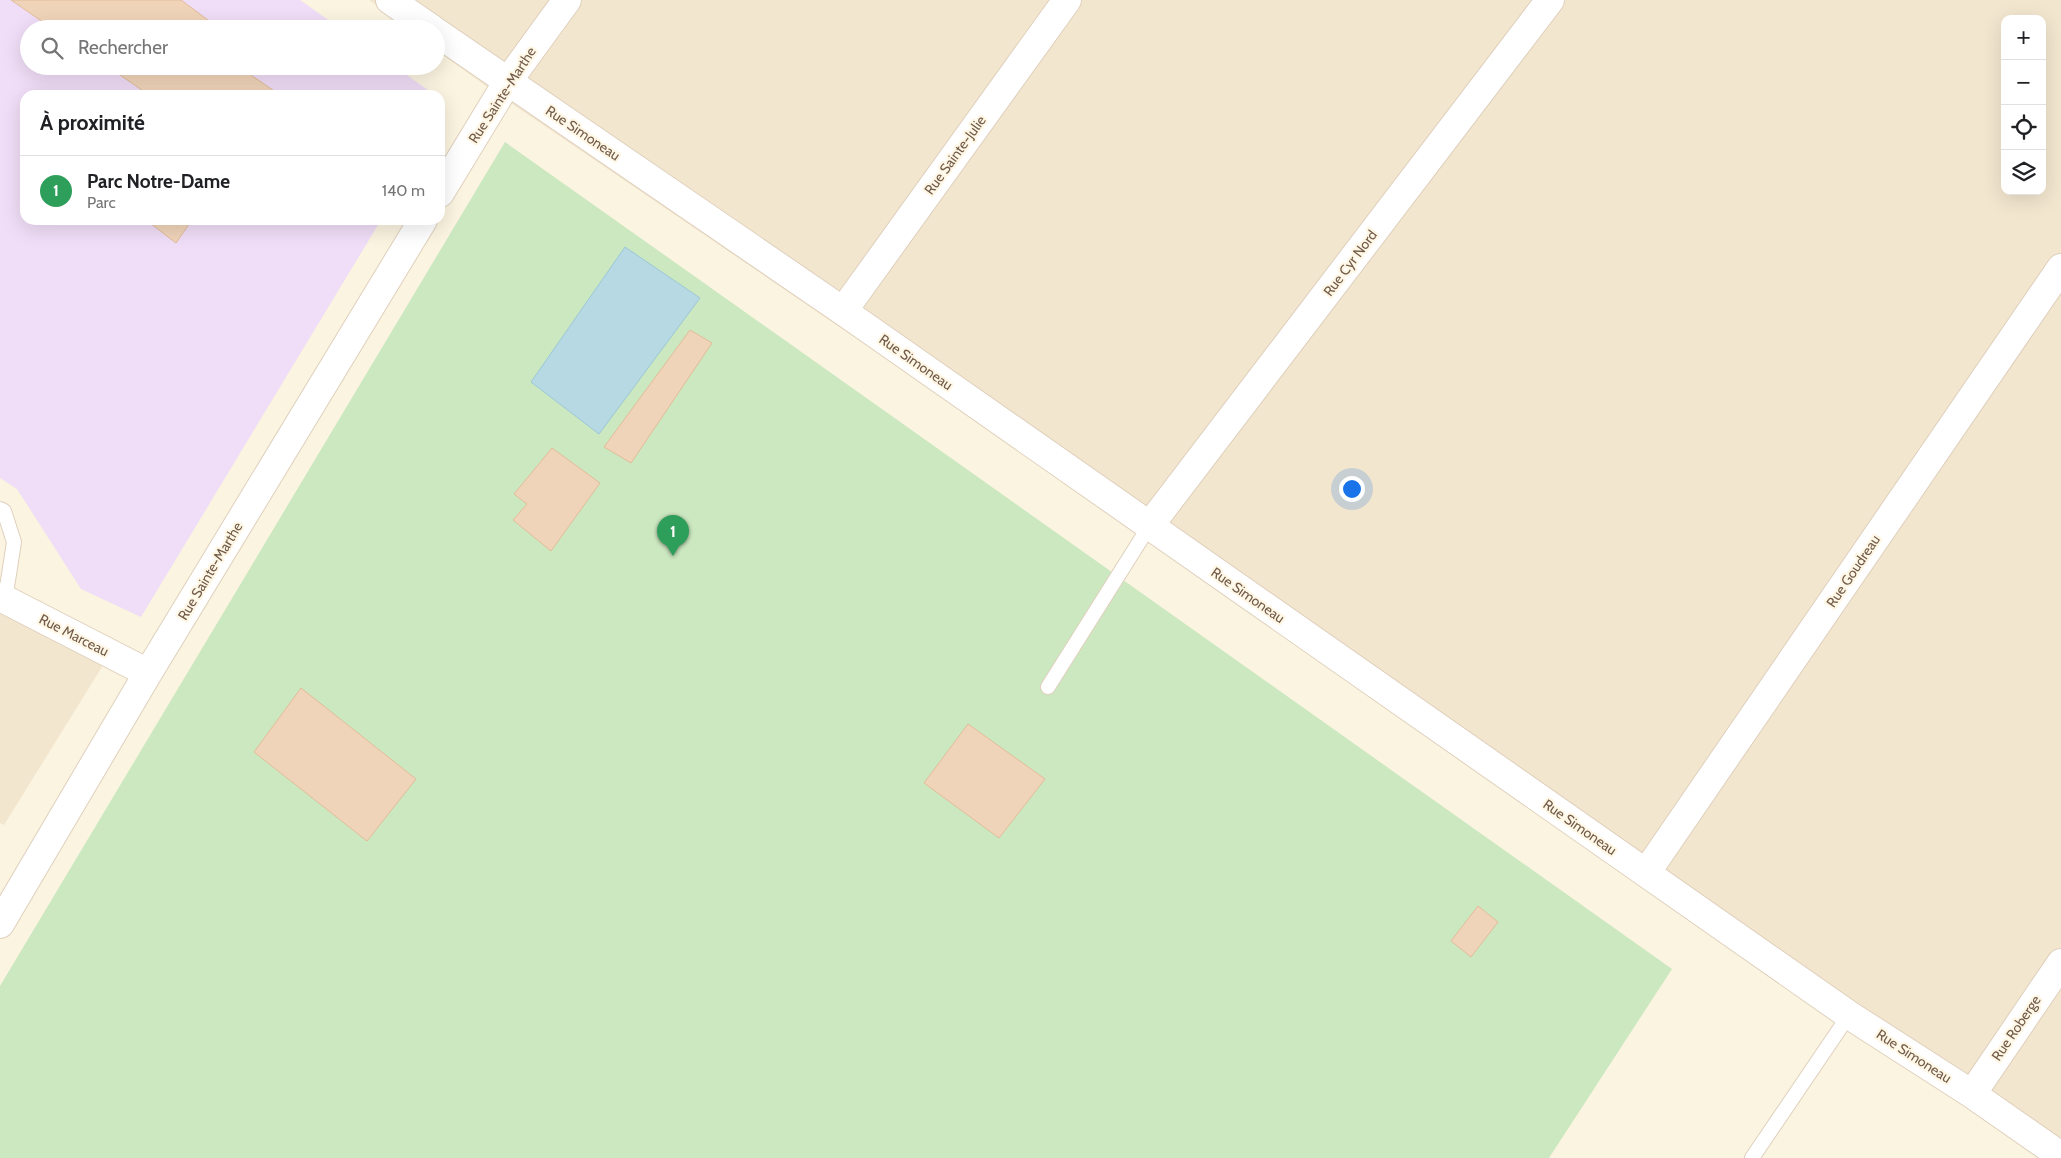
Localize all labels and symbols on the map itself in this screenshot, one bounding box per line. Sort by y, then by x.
street label: Rue Sainte-Marthe [464,43,540,147]
street label: Rue Simoneau [542,101,624,165]
street label: Rue Sainte-Julie [920,112,990,198]
street label: Rue Cyr Nord [1319,226,1381,300]
street label: Rue Simoneau [876,330,956,394]
your location [1339,476,1365,502]
pin: 1 [657,515,689,556]
street label: Rue Sainte-Marthe [174,519,246,623]
street label: Rue Goudreau [1822,531,1884,611]
street label: Rue Simoneau [1208,563,1288,627]
street label: Rue Marceau [36,610,112,660]
street label: Rue Simoneau [1540,795,1620,859]
street label: Rue Roberge [1988,992,2044,1064]
street label: Rue Simoneau [1873,1025,1955,1087]

